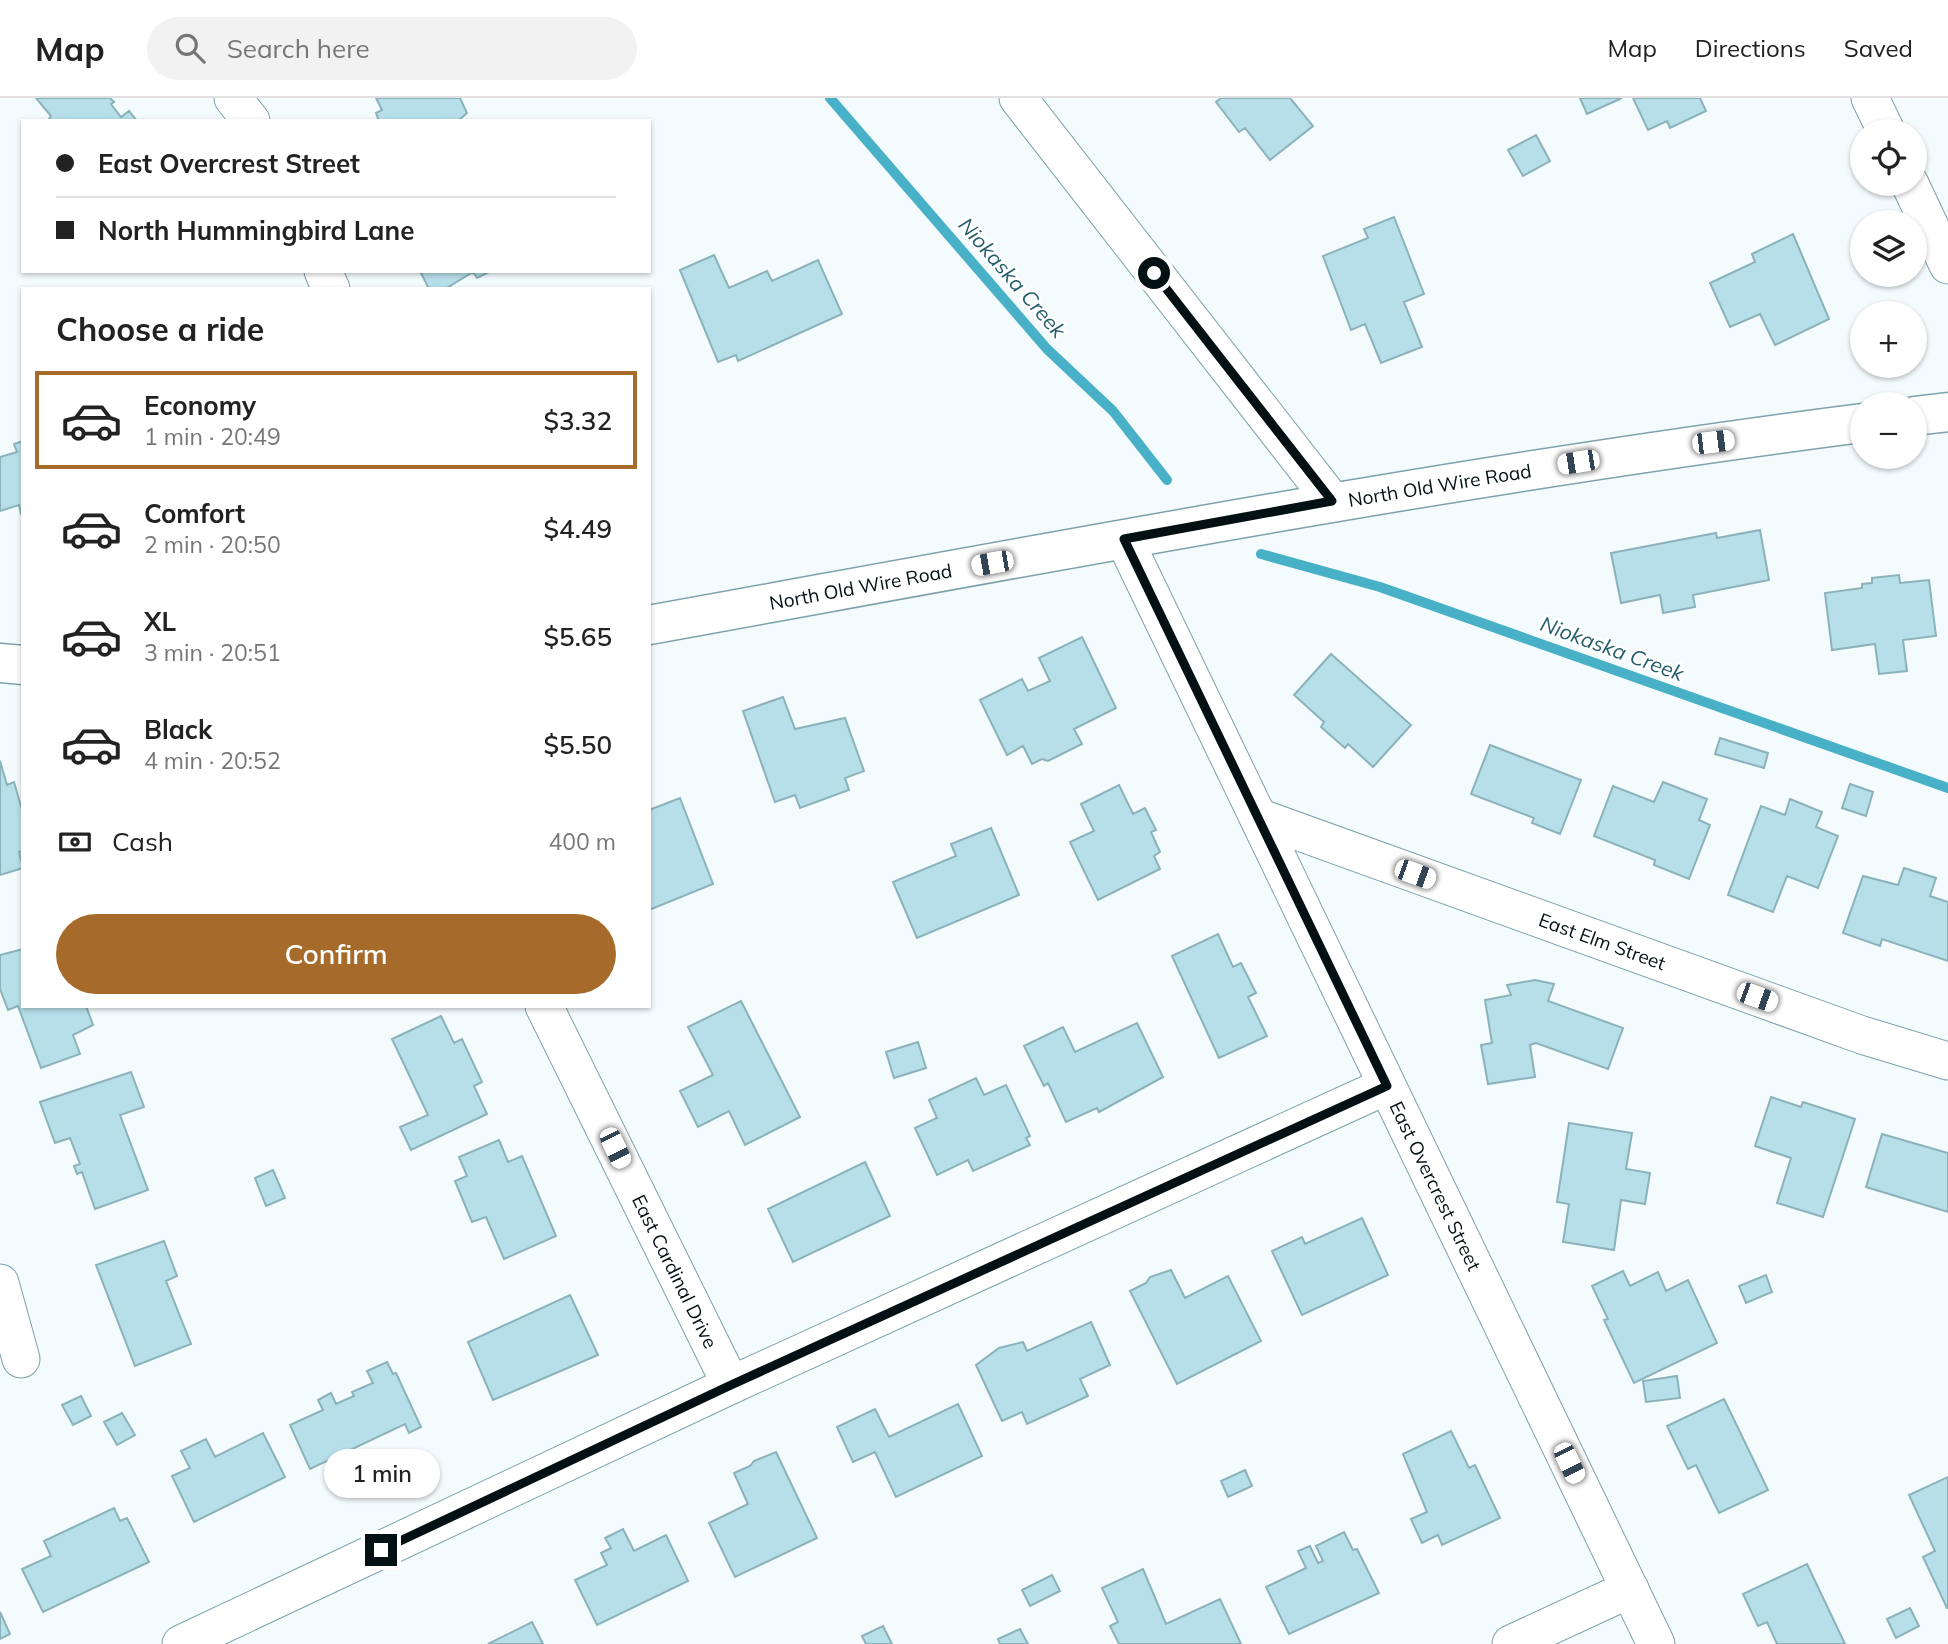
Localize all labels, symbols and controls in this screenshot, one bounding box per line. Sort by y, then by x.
search box [147,17,637,80]
text: Map [35,28,105,69]
icon: search [171,29,209,67]
text: Search here [227,32,370,65]
text: Map [1607,33,1657,63]
text: Directions [1695,33,1806,63]
text: Saved [1844,33,1913,63]
map controls [1850,119,1927,469]
button: locate [1850,119,1927,196]
text: East Overcrest Street [98,147,360,180]
button: layers [1850,210,1927,287]
water label: Niokaska Creek [954,212,1073,344]
text: North Hummingbird Lane [98,214,414,247]
route start [1138,257,1170,289]
button: + [1850,301,1927,378]
text: Choose a ride [56,309,264,349]
icon: car [60,389,123,452]
text: Economy [144,389,256,422]
button: − [1850,392,1927,469]
text: $3.32 [543,404,612,437]
text: 1 min · 20:49 [144,422,281,451]
car [1691,429,1736,455]
car [1556,448,1601,476]
street label: North Old Wire Road [1346,459,1533,512]
icon: car [60,497,123,560]
text: Comfort [144,497,245,530]
text: $4.49 [543,512,612,545]
text: 2 min · 20:50 [144,530,281,559]
car [970,549,1015,577]
street label: North Old Wire Road [767,558,954,615]
icon: car [60,605,123,668]
text: XL [144,605,176,638]
water label: Niokaska Creek [1537,610,1689,686]
text: $5.65 [543,620,612,653]
text: 3 min · 20:51 [144,638,281,667]
icon: car [60,713,123,776]
text: Black [144,713,212,746]
text: $5.50 [543,728,612,761]
text: 4 min · 20:52 [144,746,281,775]
icon: cash [56,823,94,861]
text: Cash [112,825,173,858]
text: 400 m [548,827,616,856]
car [1392,857,1439,891]
street label: East Elm Street [1535,907,1669,975]
button: Confirm [56,914,616,994]
car [1734,980,1781,1014]
street label: East Overcrest Street [1384,1097,1487,1275]
car [597,1125,634,1171]
street label: East Cardinal Drive [627,1191,723,1352]
car [1551,1440,1588,1486]
callout: 1 min [323,1448,439,1498]
text: 1 min [352,1459,412,1488]
route end [365,1534,397,1566]

